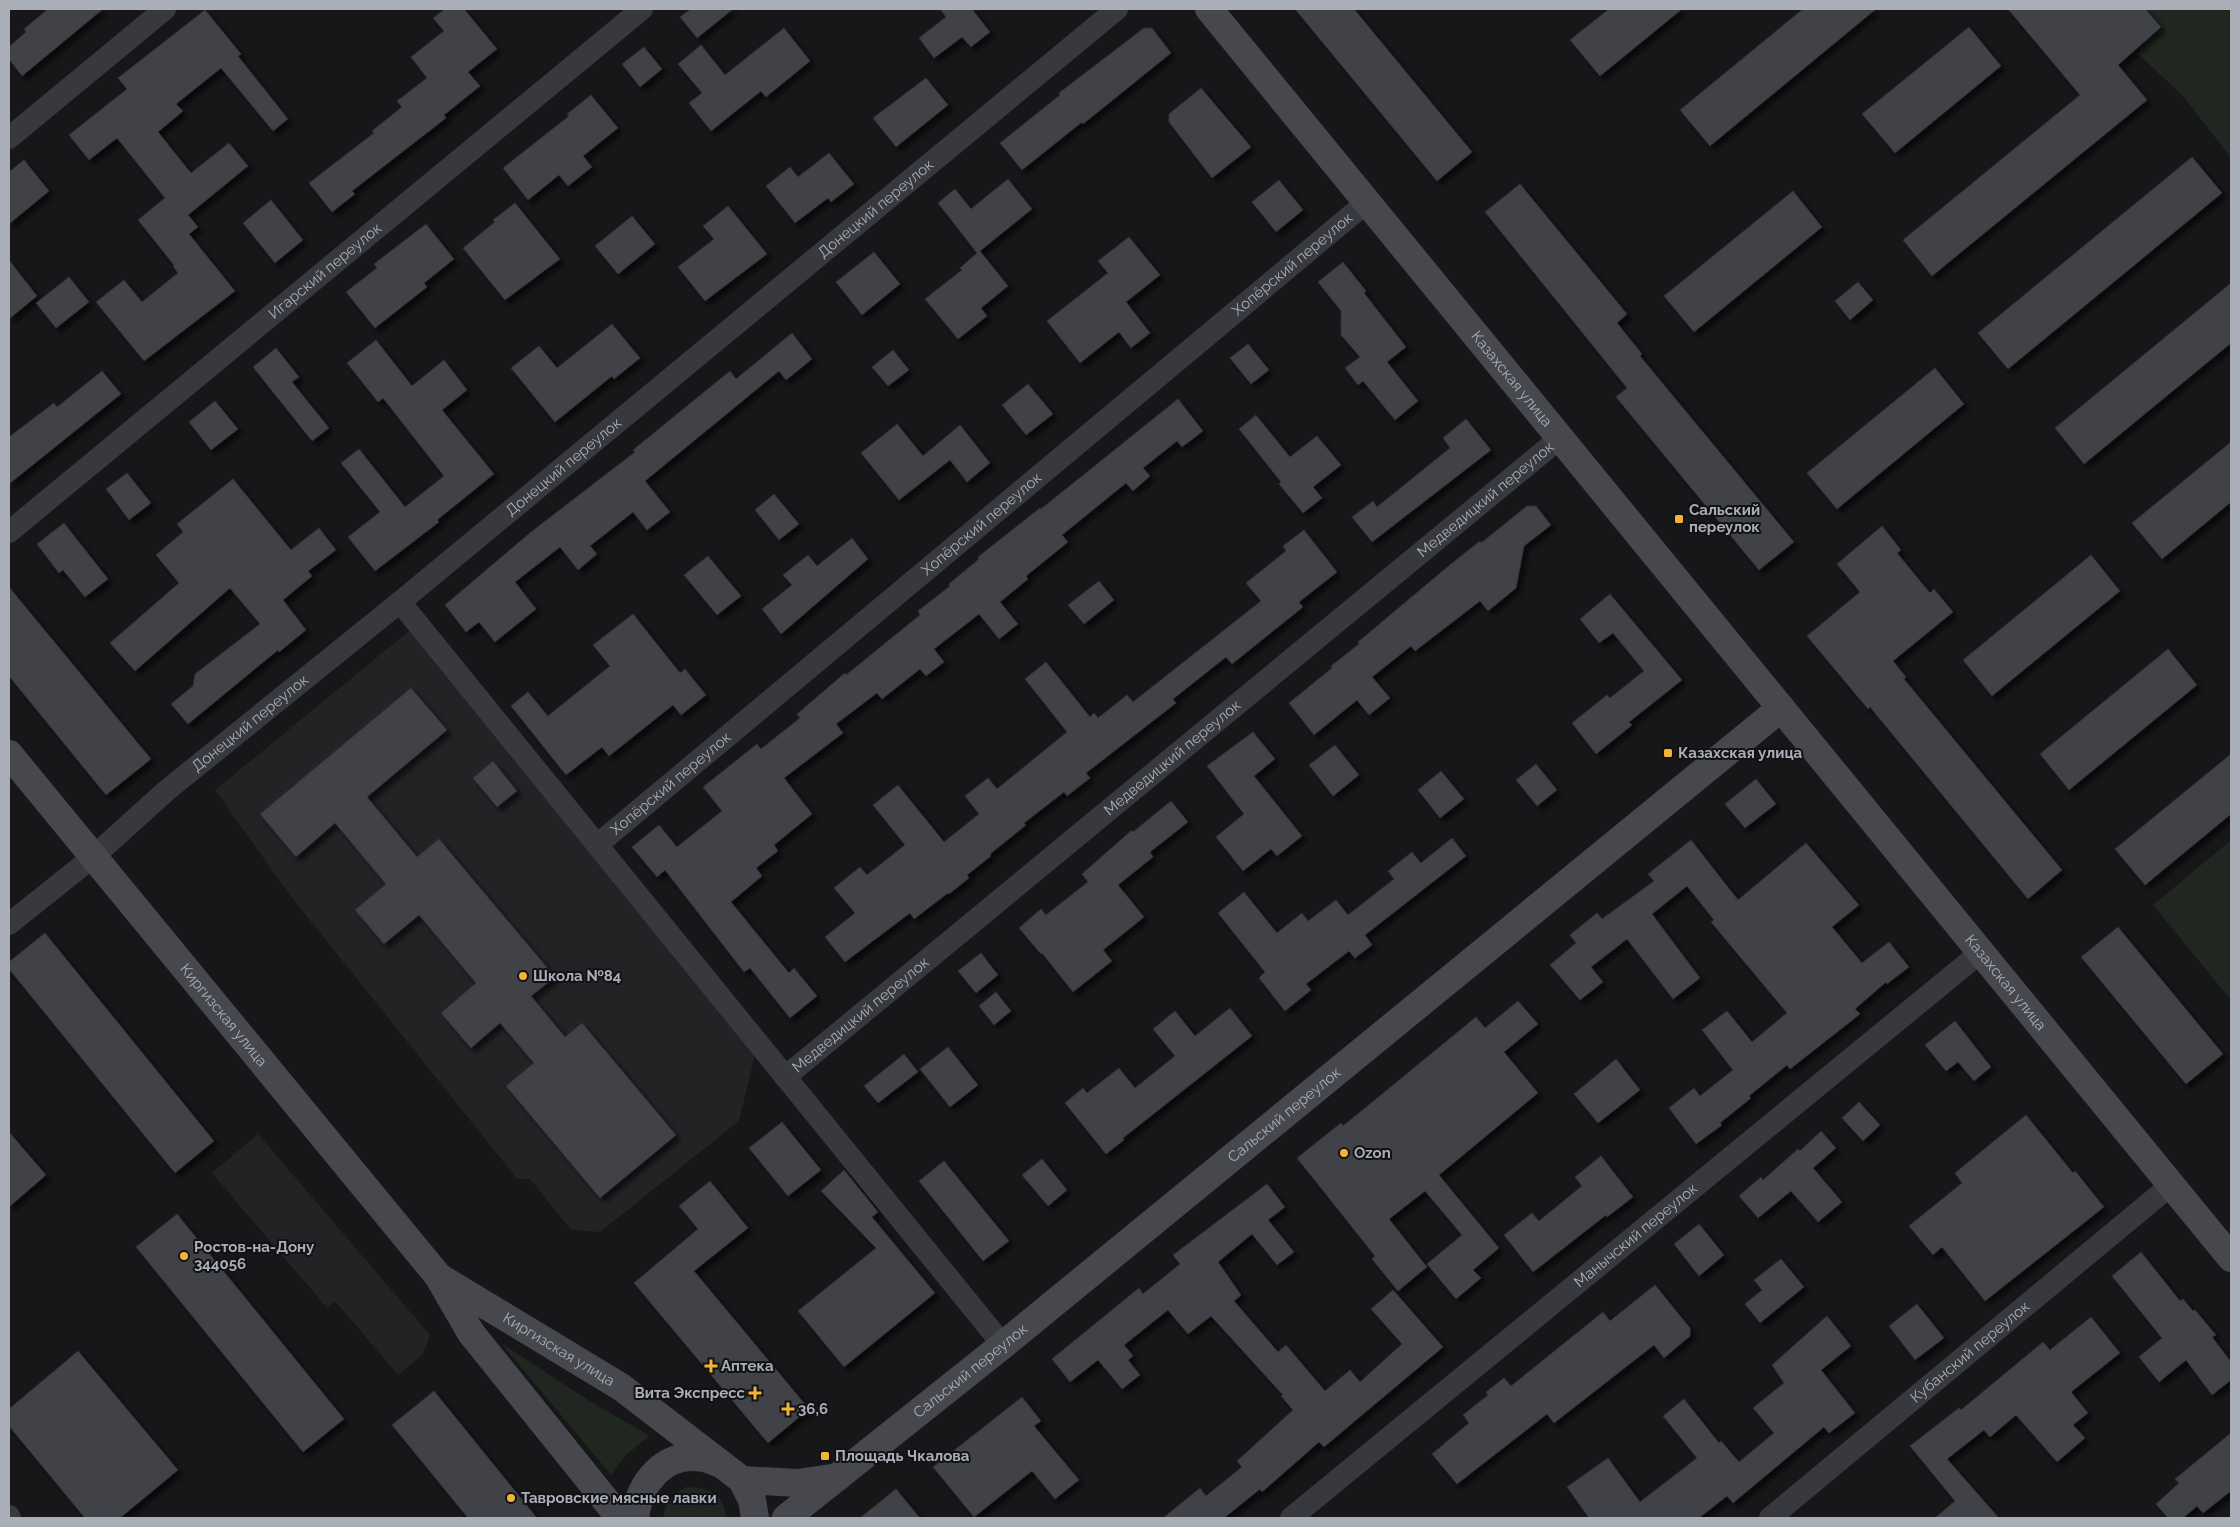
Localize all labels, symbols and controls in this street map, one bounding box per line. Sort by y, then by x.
street label: Донецкий переулок [814,155,937,262]
street label: Хопёрский переулок [1229,209,1356,320]
street label: Игарский переулок [265,219,385,323]
street label: Казахская улица [1467,327,1556,430]
street label: Донецкий переулок [502,414,625,520]
street label: Медведицкий переулок [1414,438,1558,561]
street label: Хопёрский переулок [918,468,1046,579]
place label: Сальский переулок [1689,501,1760,536]
marker: Сальский переулок [1673,513,1685,525]
street label: Донецкий переулок [188,671,312,775]
street label: Медведицкий переулок [1100,696,1244,819]
street label: Хопёрский переулок [607,728,735,839]
place label: Казахская улица [1678,744,1803,762]
marker: Казахская улица [1662,747,1674,759]
street label: Казахская улица [1961,931,2050,1034]
street label: Медведицкий переулок [789,953,933,1076]
street label: Киргизская улица [176,960,271,1070]
place label: Школа №84 [533,967,622,985]
marker: Школа №84 [517,970,529,982]
street label: Сальский переулок [1224,1063,1345,1166]
place label: Ozon [1354,1144,1391,1162]
marker: Ozon [1338,1147,1350,1159]
street label: Манычский переулок [1570,1179,1701,1291]
place label: Ростов-на-Дону 344056 [194,1238,315,1273]
marker: Ростов-на-Дону 344056 [178,1250,190,1262]
street label: Кубанский переулок [1907,1297,2033,1407]
street label: Киргизская улица [500,1309,618,1390]
street label: Сальский переулок [910,1320,1031,1422]
place label: Аптека [721,1357,774,1375]
marker: Аптека [705,1360,717,1372]
place label: Вита Экспресс [635,1384,746,1402]
marker: Вита Экспресс [749,1387,761,1399]
place label: 36,6 [798,1400,828,1418]
marker: 36,6 [782,1403,794,1415]
place label: Площадь Чкалова [835,1447,970,1465]
marker: Площадь Чкалова [819,1450,831,1462]
place label: Тавровские мясные лавки [521,1489,717,1507]
marker: Тавровские мясные лавки [505,1492,517,1504]

